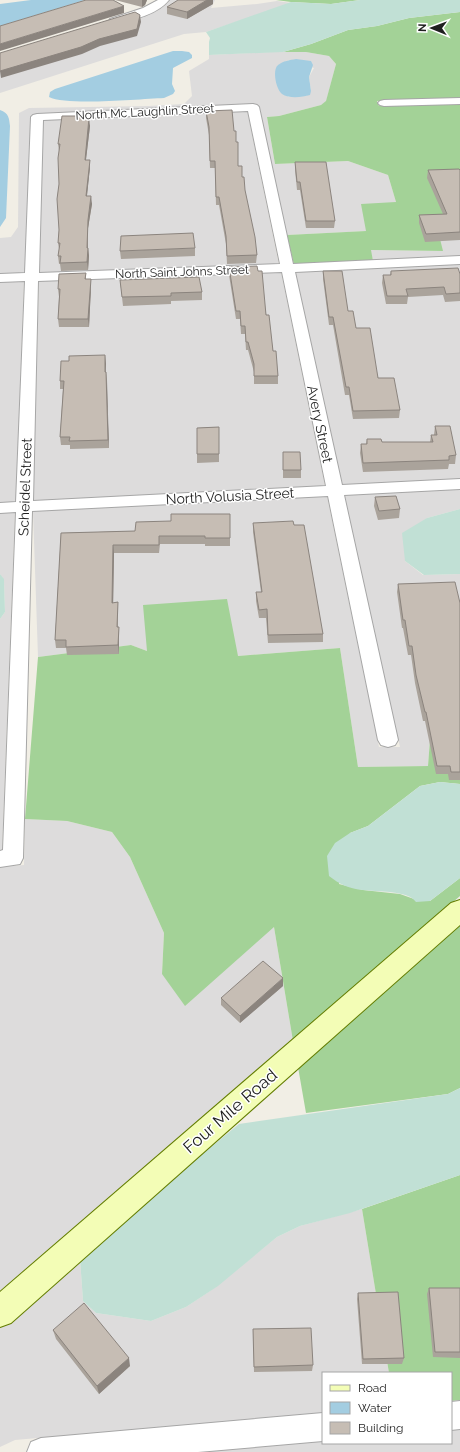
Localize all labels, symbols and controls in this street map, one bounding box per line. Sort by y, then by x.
north arrow [412,8,452,48]
text: N [416,24,429,32]
street label: North Mc Laughlin Street [75,101,215,123]
street label: North Saint Johns Street [115,263,249,281]
street label: Avery Street [304,384,336,465]
street label: Scheidel Street [15,437,35,536]
street label: North Volusia Street [165,485,295,507]
street label: Four Mile Road [179,1065,281,1157]
legend [322,1372,452,1444]
text: Road [358,1381,387,1395]
text: Water [358,1401,392,1415]
text: Building [358,1421,404,1435]

